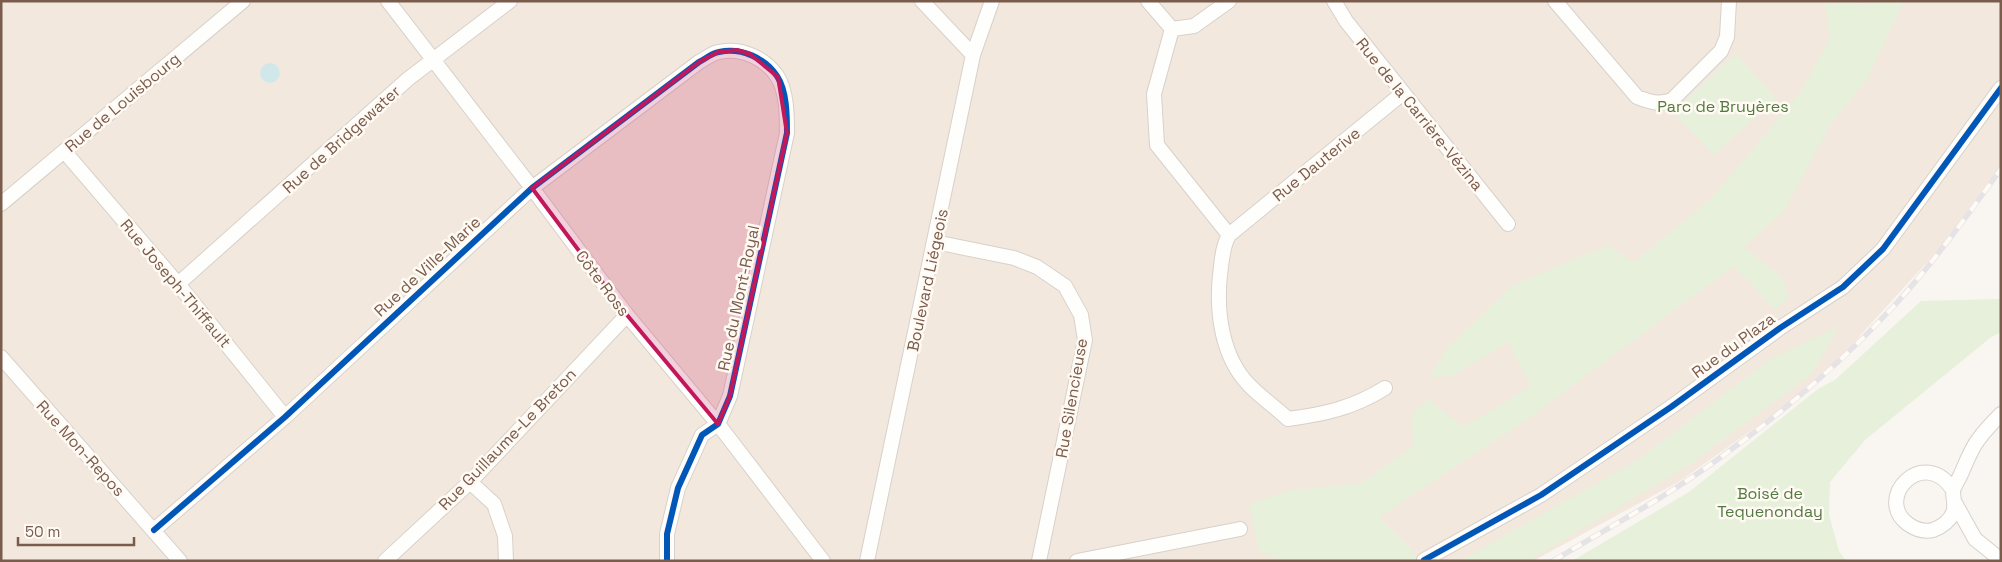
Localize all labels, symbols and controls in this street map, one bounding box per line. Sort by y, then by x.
street label: Rue de la Carrière-Vézina [1351,34,1488,195]
street label: Rue de Louisbourg [60,48,184,157]
street label: Rue de Bridgewater [278,81,405,198]
park label: Parc de Bruyères [1657,96,1789,117]
street label: Rue Dauterive [1268,123,1365,206]
street label: Boulevard Liégeois [902,207,953,353]
street label: Rue de Ville-Marie [370,212,485,321]
street label: Rue Joseph-Thiffault [116,215,236,352]
street label: Rue du Mont-Royal [713,223,764,373]
street label: Côte Ross [571,246,634,321]
street label: Rue du Plaza [1688,308,1779,383]
street label: Rue Silencieuse [1051,337,1092,460]
street label: Rue Guillaume-Le Breton [434,364,581,515]
street label: Rue Mon-Repos [32,396,129,501]
park label: Boisé de Tequenonday [1717,483,1823,522]
scale bar [18,514,134,546]
text: 50 m [25,522,60,541]

